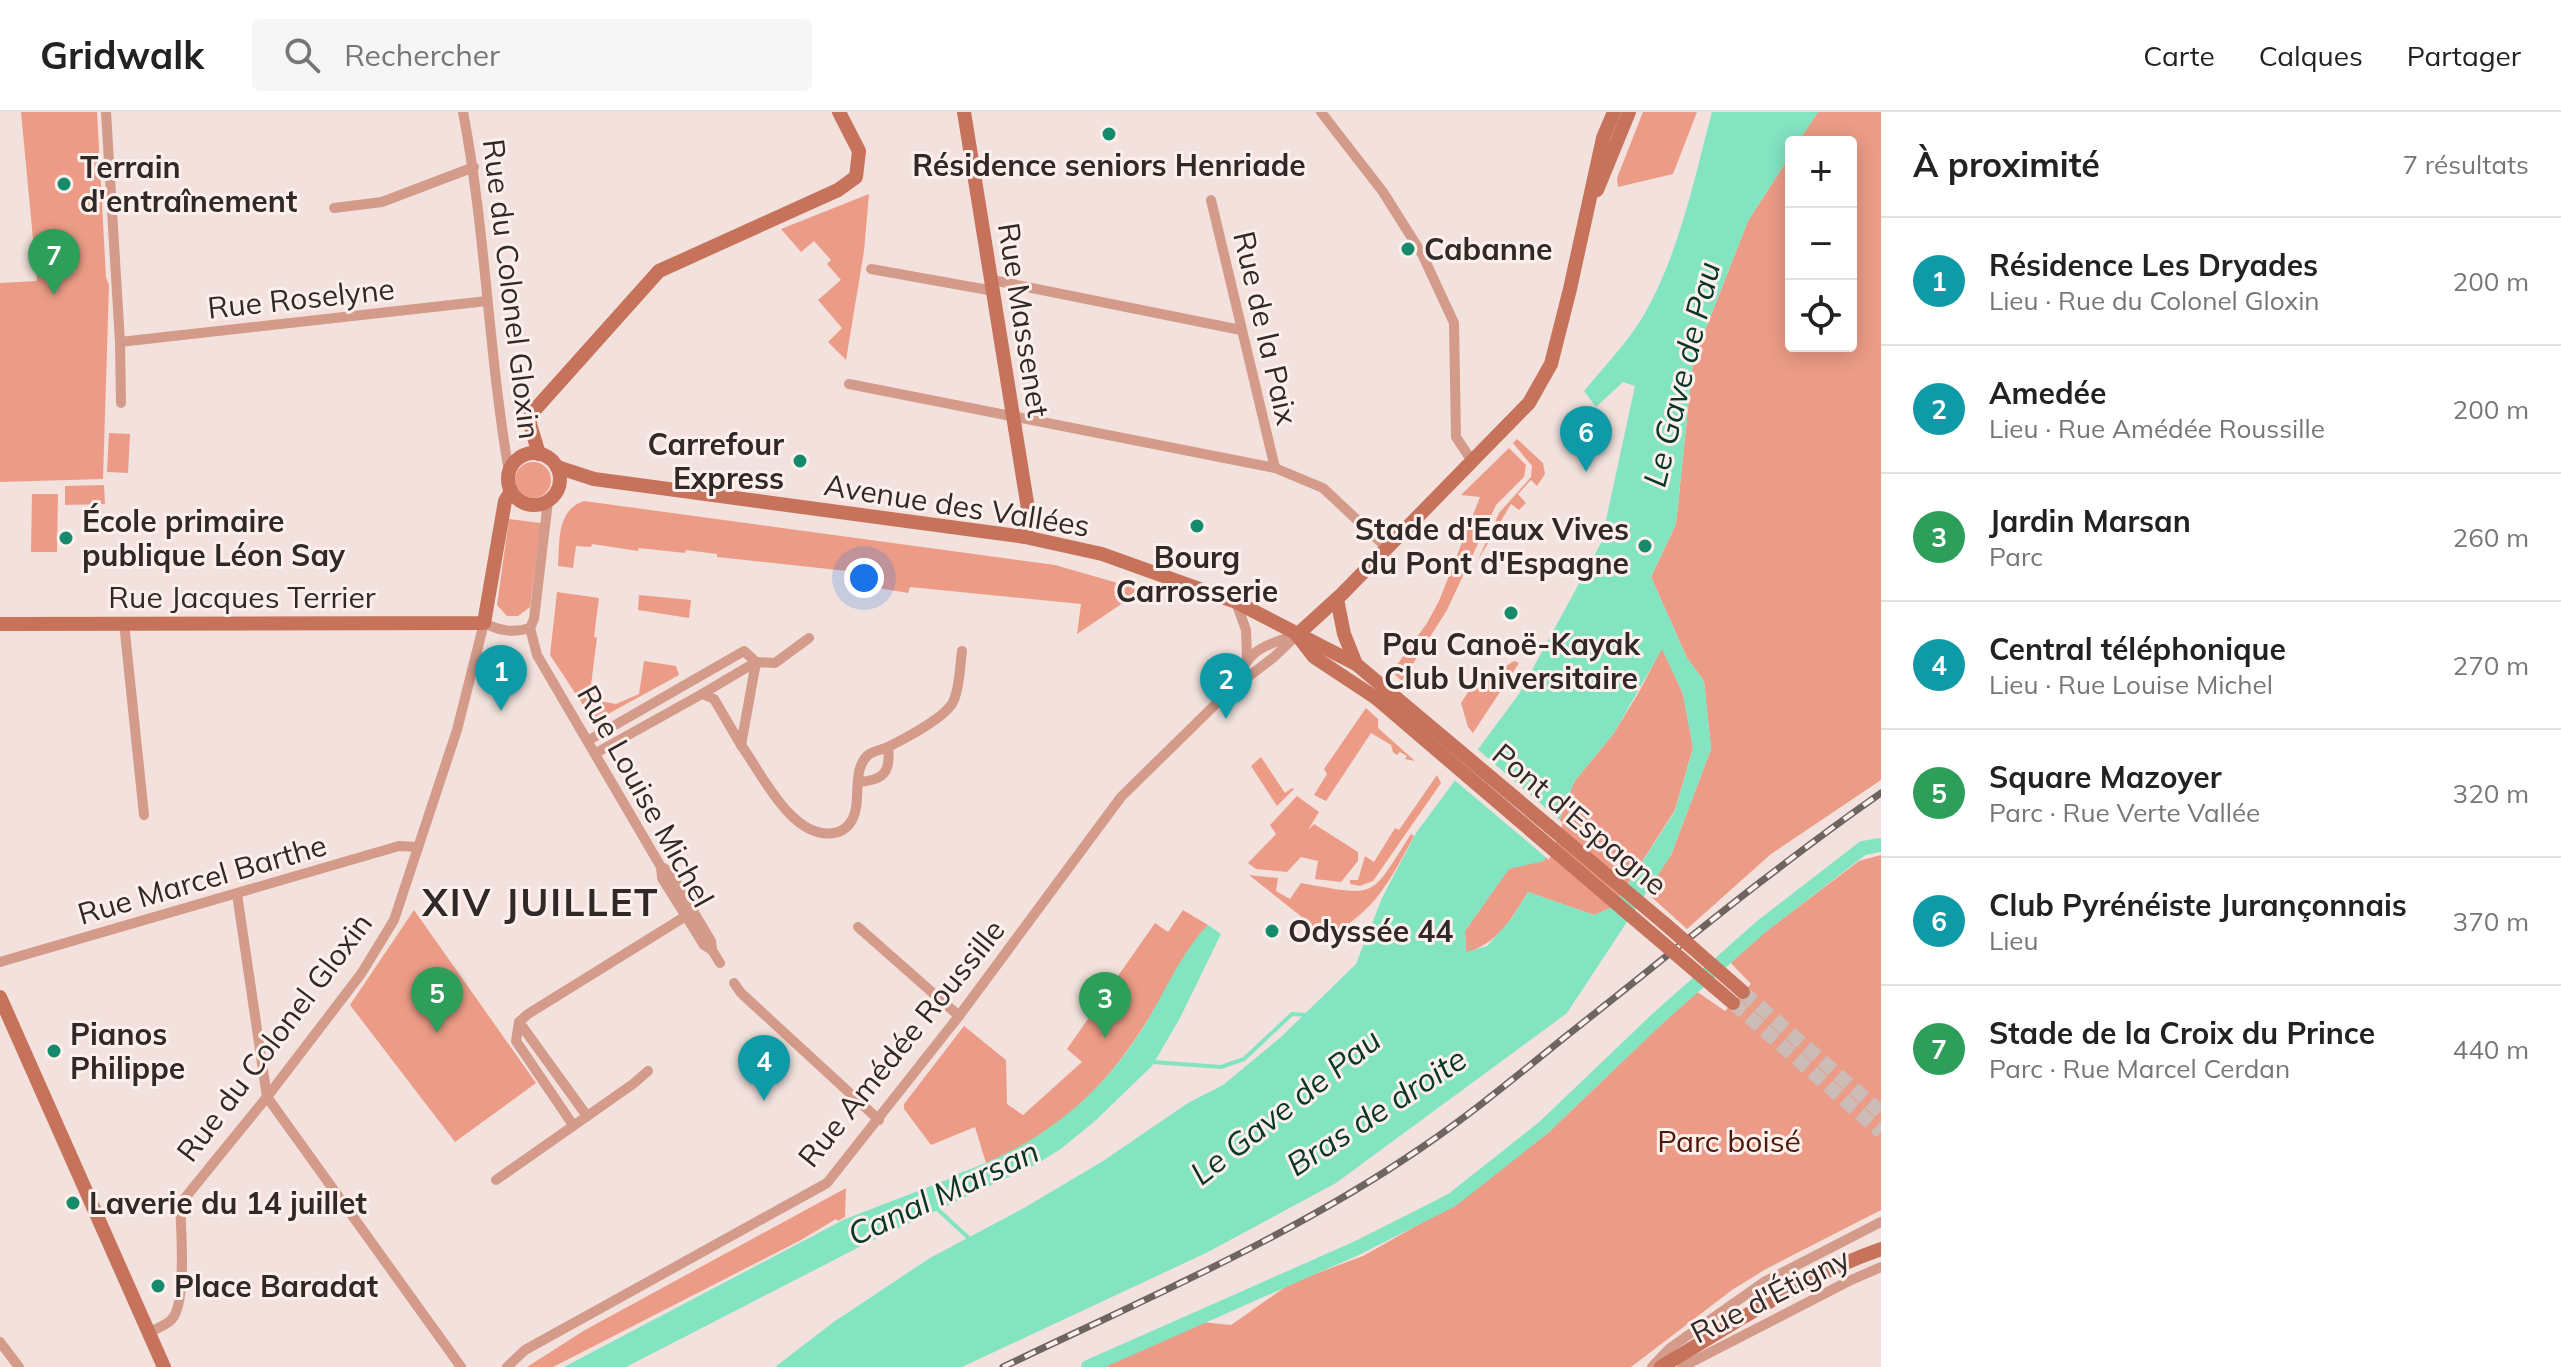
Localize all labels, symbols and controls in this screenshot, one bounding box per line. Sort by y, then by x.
search box [252,19,812,91]
text: Gridwalk [40,31,204,79]
icon: search [280,33,324,77]
text: Rechercher [344,36,500,74]
text: Carte [2143,38,2215,73]
text: Calques [2259,38,2363,73]
text: Partager [2407,38,2521,73]
marker: Résidence seniors Henriade [1100,125,1118,143]
map controls [1785,136,1857,352]
button: + [1785,136,1857,208]
street label: Rue du Colonel Gloxin [475,137,549,441]
text: À proximité [1913,143,2100,186]
place label: Résidence seniors Henriade [912,146,1306,184]
place label: Terrain d'entraînement [80,148,297,220]
text: 7 résultats [2402,148,2529,181]
marker: Terrain d'entraînement [55,175,73,193]
button: − [1785,208,1857,280]
street label: Rue Massenet [990,220,1058,420]
street label: Rue de la Paix [1225,228,1307,428]
pin: 7 [28,229,80,295]
place label: Cabanne [1424,230,1552,268]
marker: Cabanne [1399,240,1417,258]
text: Résidence Les Dryades [1989,246,2318,284]
water label: Le Gave de Pau [1634,257,1728,491]
text: 1 [1931,265,1947,298]
text: 200 m [2453,265,2529,298]
street label: Rue Roselyne [206,269,396,327]
button: locate [1785,280,1857,352]
text: Lieu · Rue du Colonel Gloxin [1989,284,2320,317]
text: Amedée [1989,374,2106,412]
text: 2 [1931,393,1947,426]
text: 200 m [2453,393,2529,426]
pin: 6 [1560,406,1612,472]
text: Lieu · Rue Amédée Roussille [1989,412,2325,445]
place label: Carrefour Express [648,425,784,497]
marker: Carrefour Express [791,452,809,470]
street label: Avenue des Vallées [821,465,1093,545]
place label: École primaire publique Léon Say [82,502,346,574]
text: Jardin Marsan [1989,502,2191,540]
place label: Stade d'Eaux Vives du Pont d'Espagne [1355,510,1629,582]
marker: Bourg Carrosserie [1188,517,1206,535]
text: 3 [1931,521,1947,554]
text: 260 m [2453,521,2529,554]
marker: École primaire publique Léon Say [57,529,75,547]
marker: Stade d'Eaux Vives du Pont d'Espagne [1636,537,1654,555]
place label: Bourg Carrosserie [1116,538,1278,610]
text: Parc [1989,540,2043,573]
your location [844,558,884,598]
street label: Rue Jacques Terrier [108,578,376,616]
marker: Pau Canoë-Kayak Club Universitaire [1502,604,1520,622]
place label: Pau Canoë-Kayak Club Universitaire [1382,625,1641,697]
text: Central téléphonique [1989,630,2286,668]
pin: 1 [475,645,527,711]
text: 4 [1931,649,1947,682]
text: 270 m [2453,649,2529,682]
pin: 2 [1200,653,1252,719]
text: Lieu · Rue Louise Michel [1989,668,2273,701]
street label: Rue Louise Michel [569,678,723,914]
street label: Pont d'Espagne [1485,735,1675,903]
text: Square Mazoyer [1989,758,2222,796]
text: 5 [1931,777,1947,810]
text: 320 m [2453,777,2529,810]
text: Parc · Rue Verte Vallée [1989,796,2260,829]
street label: Rue Marcel Barthe [73,825,331,933]
district label: XIV JUILLET [421,878,660,926]
text: Club Pyrénéiste Jurançonnais [1989,886,2407,924]
street label: Rue du Colonel Gloxin [168,905,380,1169]
text: 6 [1931,905,1947,938]
text: 370 m [2453,905,2529,938]
street label: Rue Amédée Roussille [789,911,1013,1175]
place label: Odyssée 44 [1288,912,1453,950]
marker: Odyssée 44 [1263,922,1281,940]
text: Lieu [1989,924,2039,957]
pin: 5 [411,967,463,1033]
pin: 3 [1079,972,1131,1038]
text: Stade de la Croix du Prince [1989,1014,2375,1052]
place label: Pianos Philippe [70,1015,185,1087]
water label: Le Gave de Pau [1182,1019,1388,1193]
text: 7 [1931,1033,1947,1066]
text: 440 m [2453,1033,2529,1066]
pin: 4 [738,1035,790,1101]
water label: Bras de droite [1278,1038,1474,1184]
marker: Pianos Philippe [45,1042,63,1060]
text: Parc · Rue Marcel Cerdan [1989,1052,2290,1085]
park label: Parc boisé [1657,1122,1801,1160]
water label: Canal Marsan [841,1130,1045,1254]
place label: Laverie du 14 juillet [89,1184,367,1222]
marker: Laverie du 14 juillet [64,1194,82,1212]
street label: Rue d'Étigny [1684,1239,1856,1351]
place label: Place Baradat [174,1267,378,1305]
marker: Place Baradat [149,1277,167,1295]

